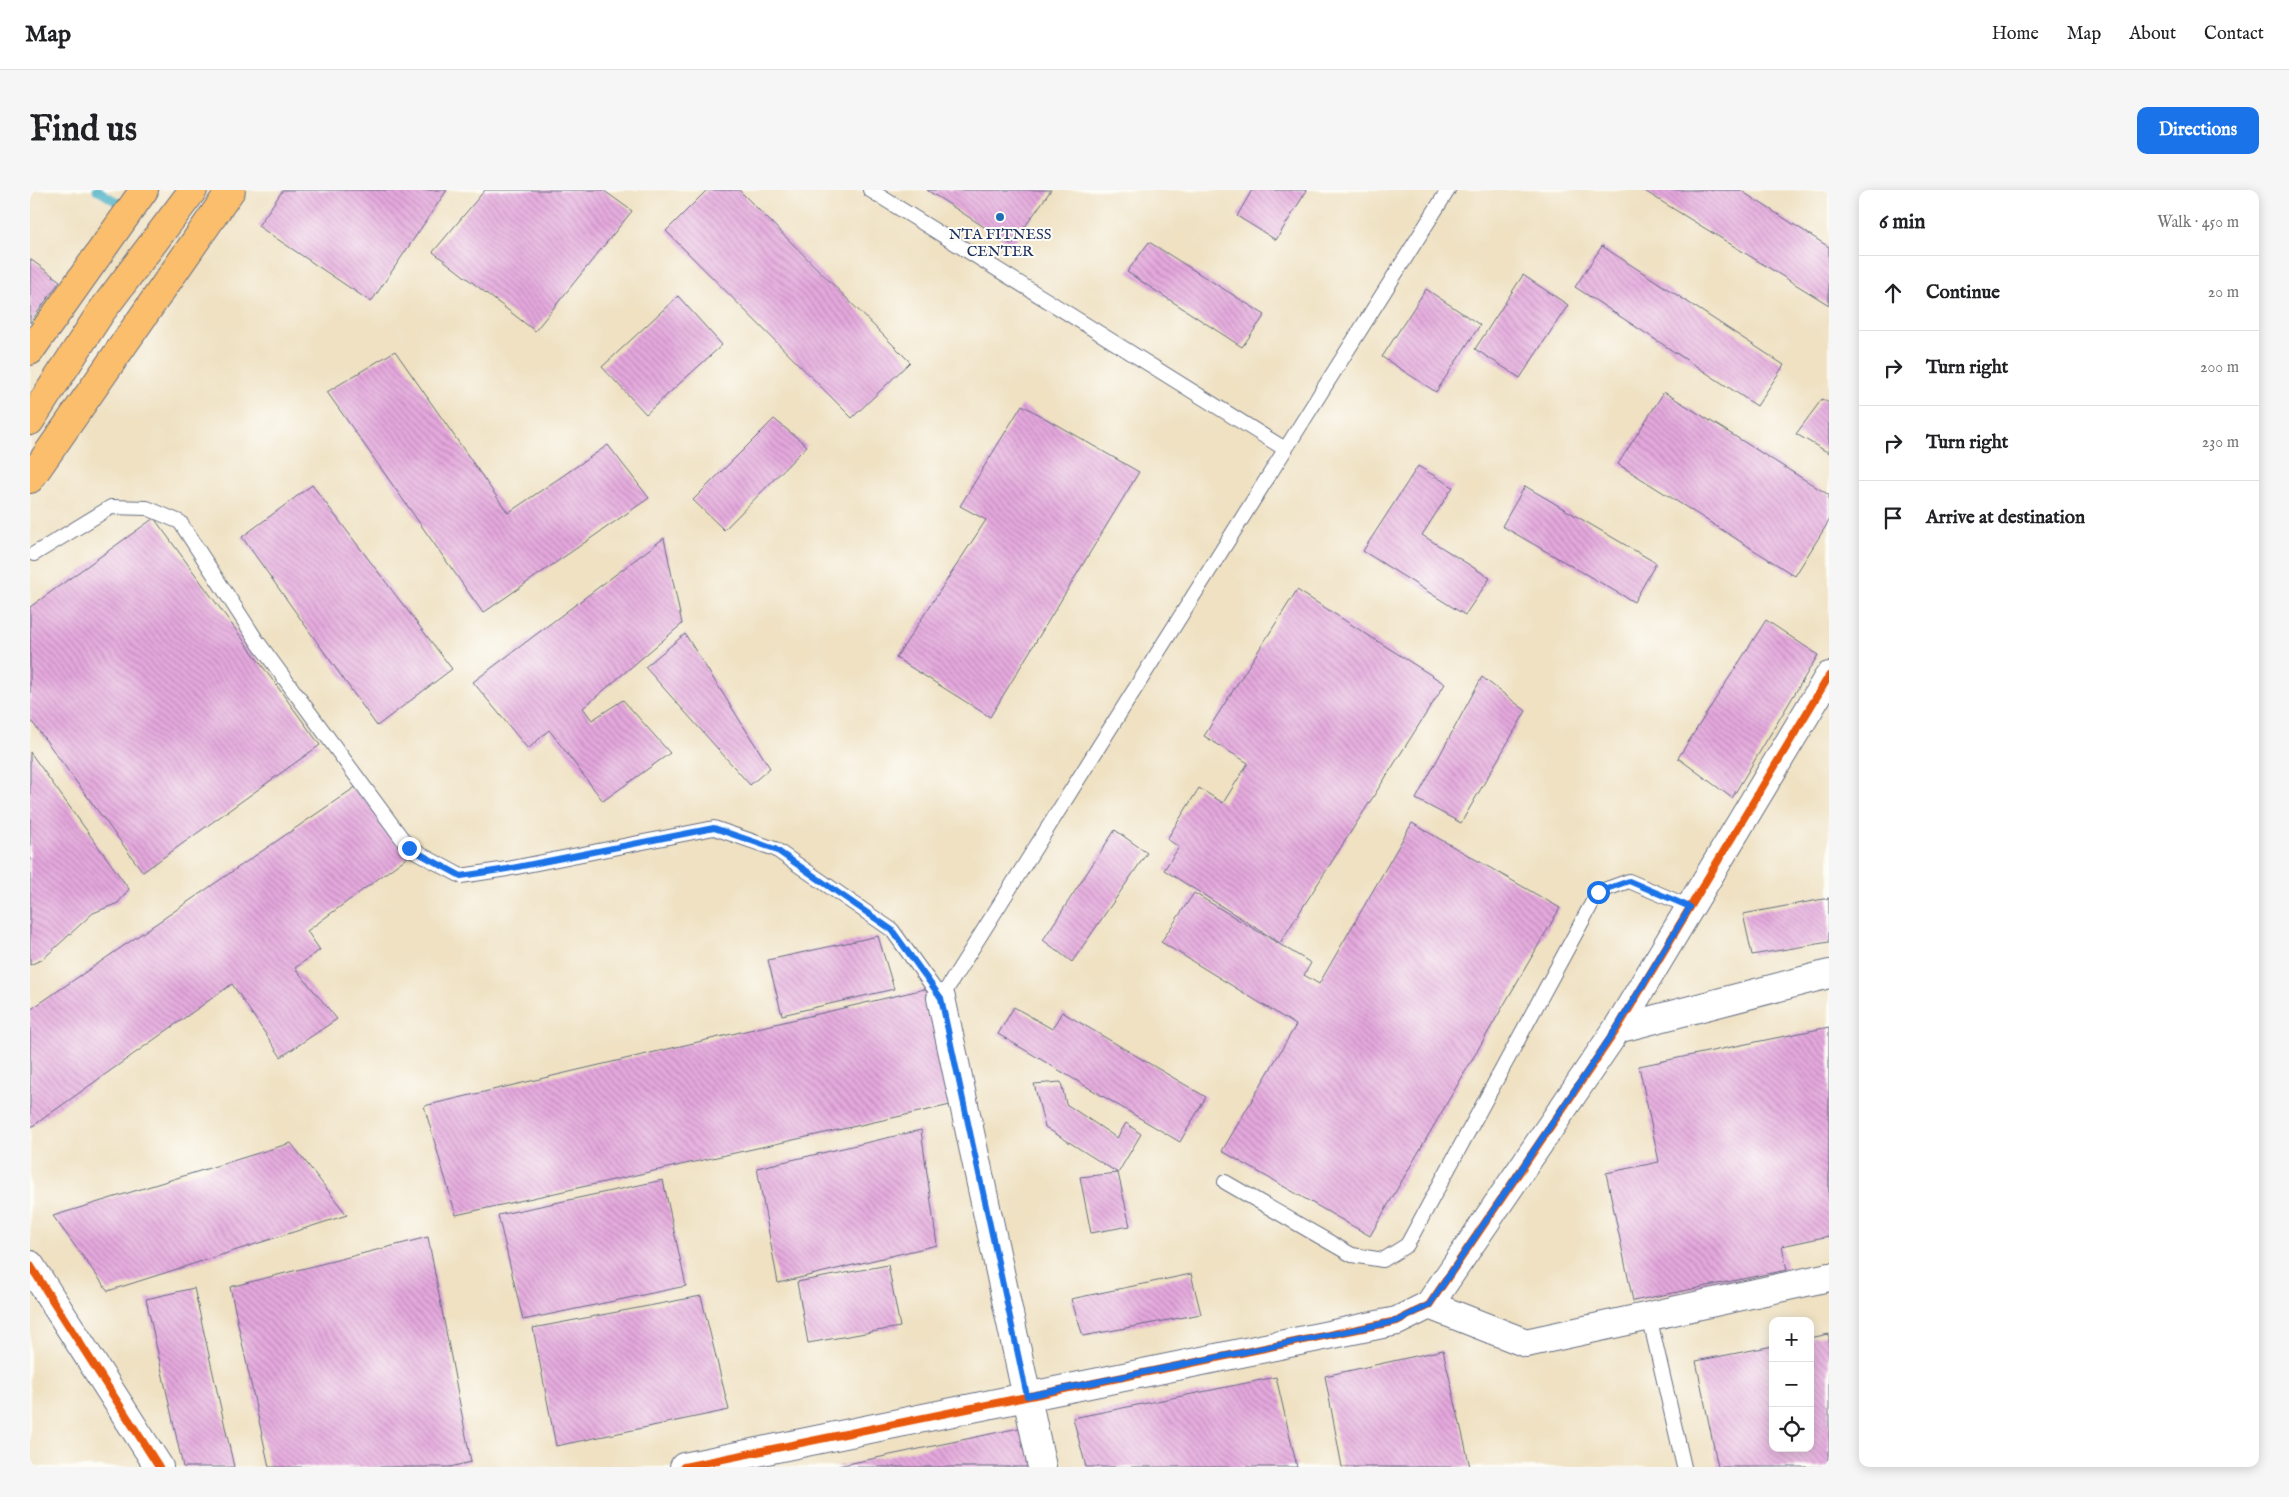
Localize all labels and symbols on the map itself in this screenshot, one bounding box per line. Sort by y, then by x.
marker: NTA FITNESS CENTER [994,211,1006,223]
place label: NTA FITNESS CENTER [949,225,1051,261]
route end [398,837,421,860]
route start [1587,881,1610,904]

